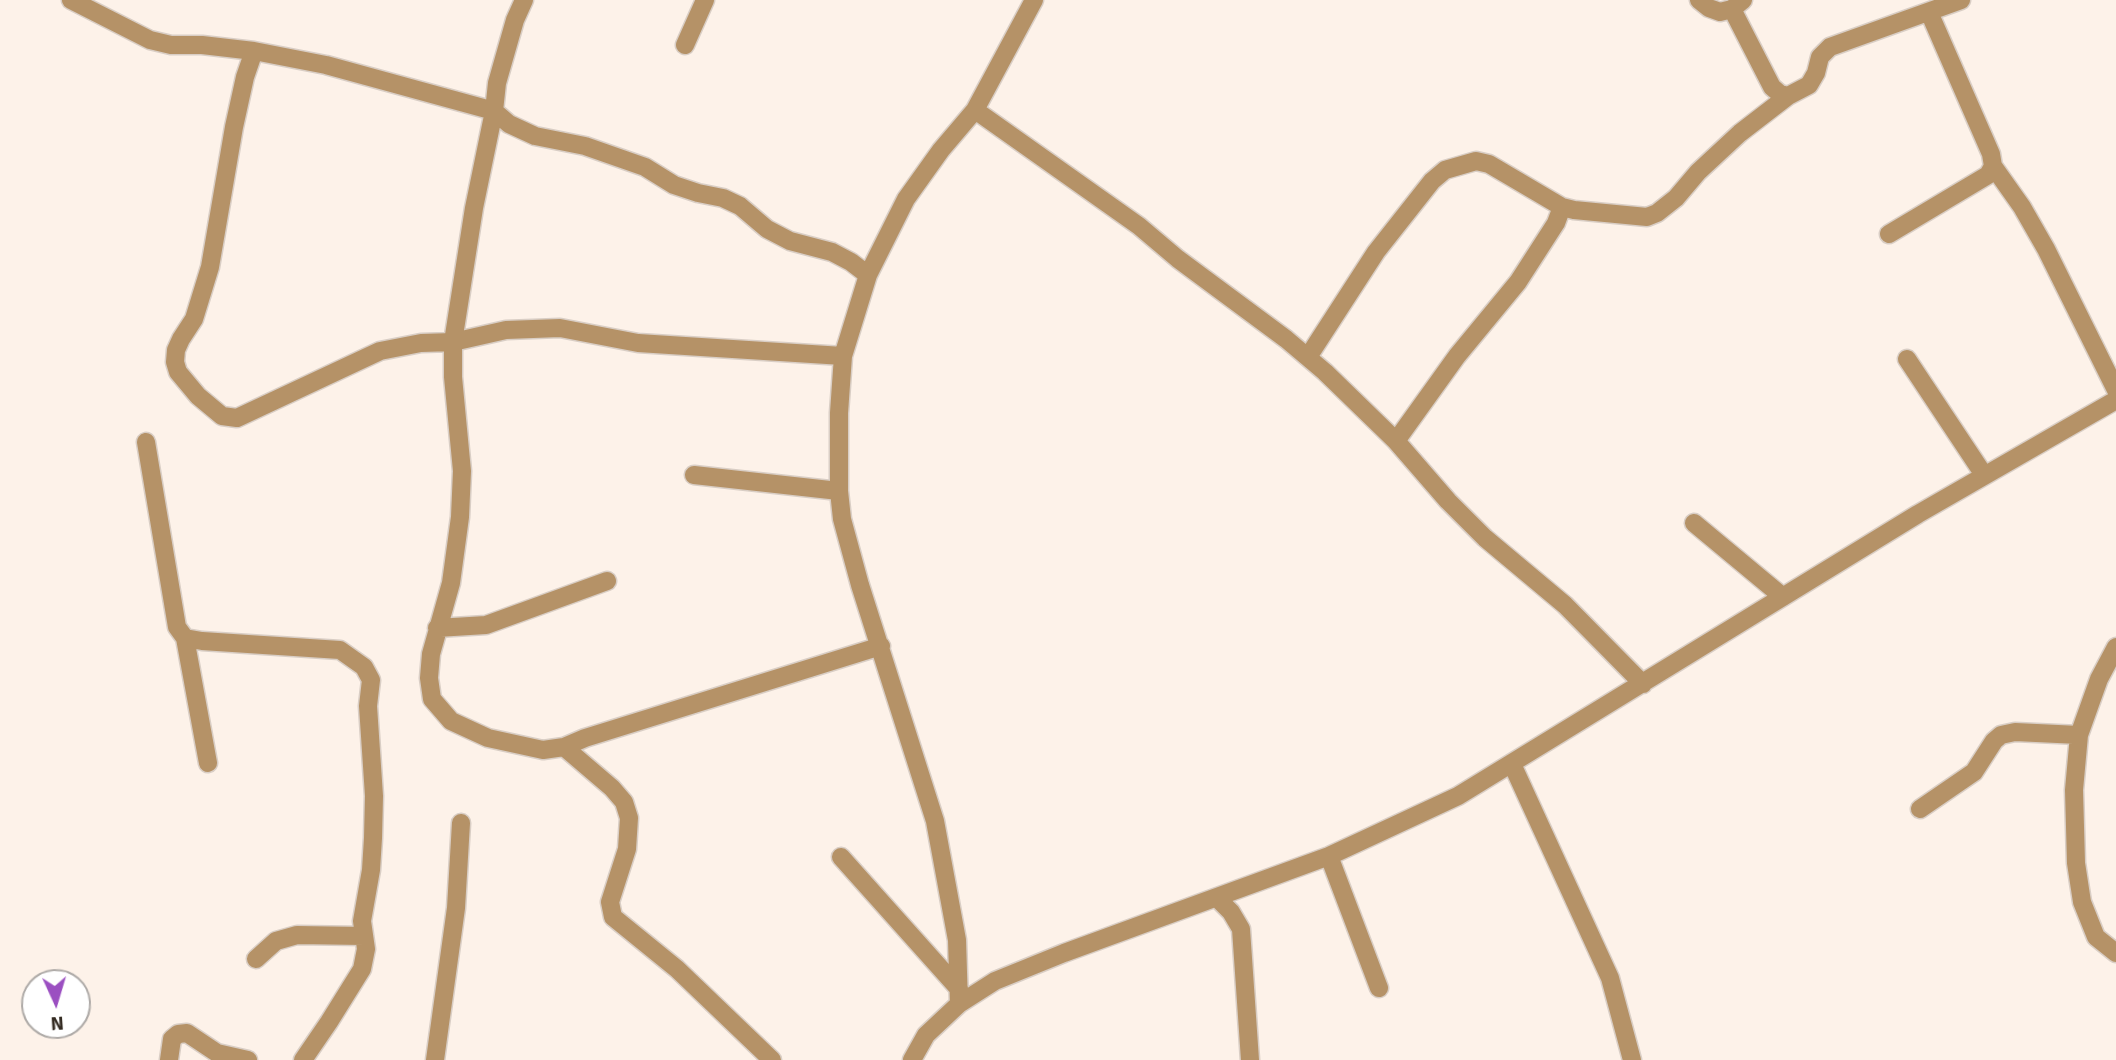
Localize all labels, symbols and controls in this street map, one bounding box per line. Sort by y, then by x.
north arrow [21,969,91,1039]
text: N [50,1011,65,1035]

